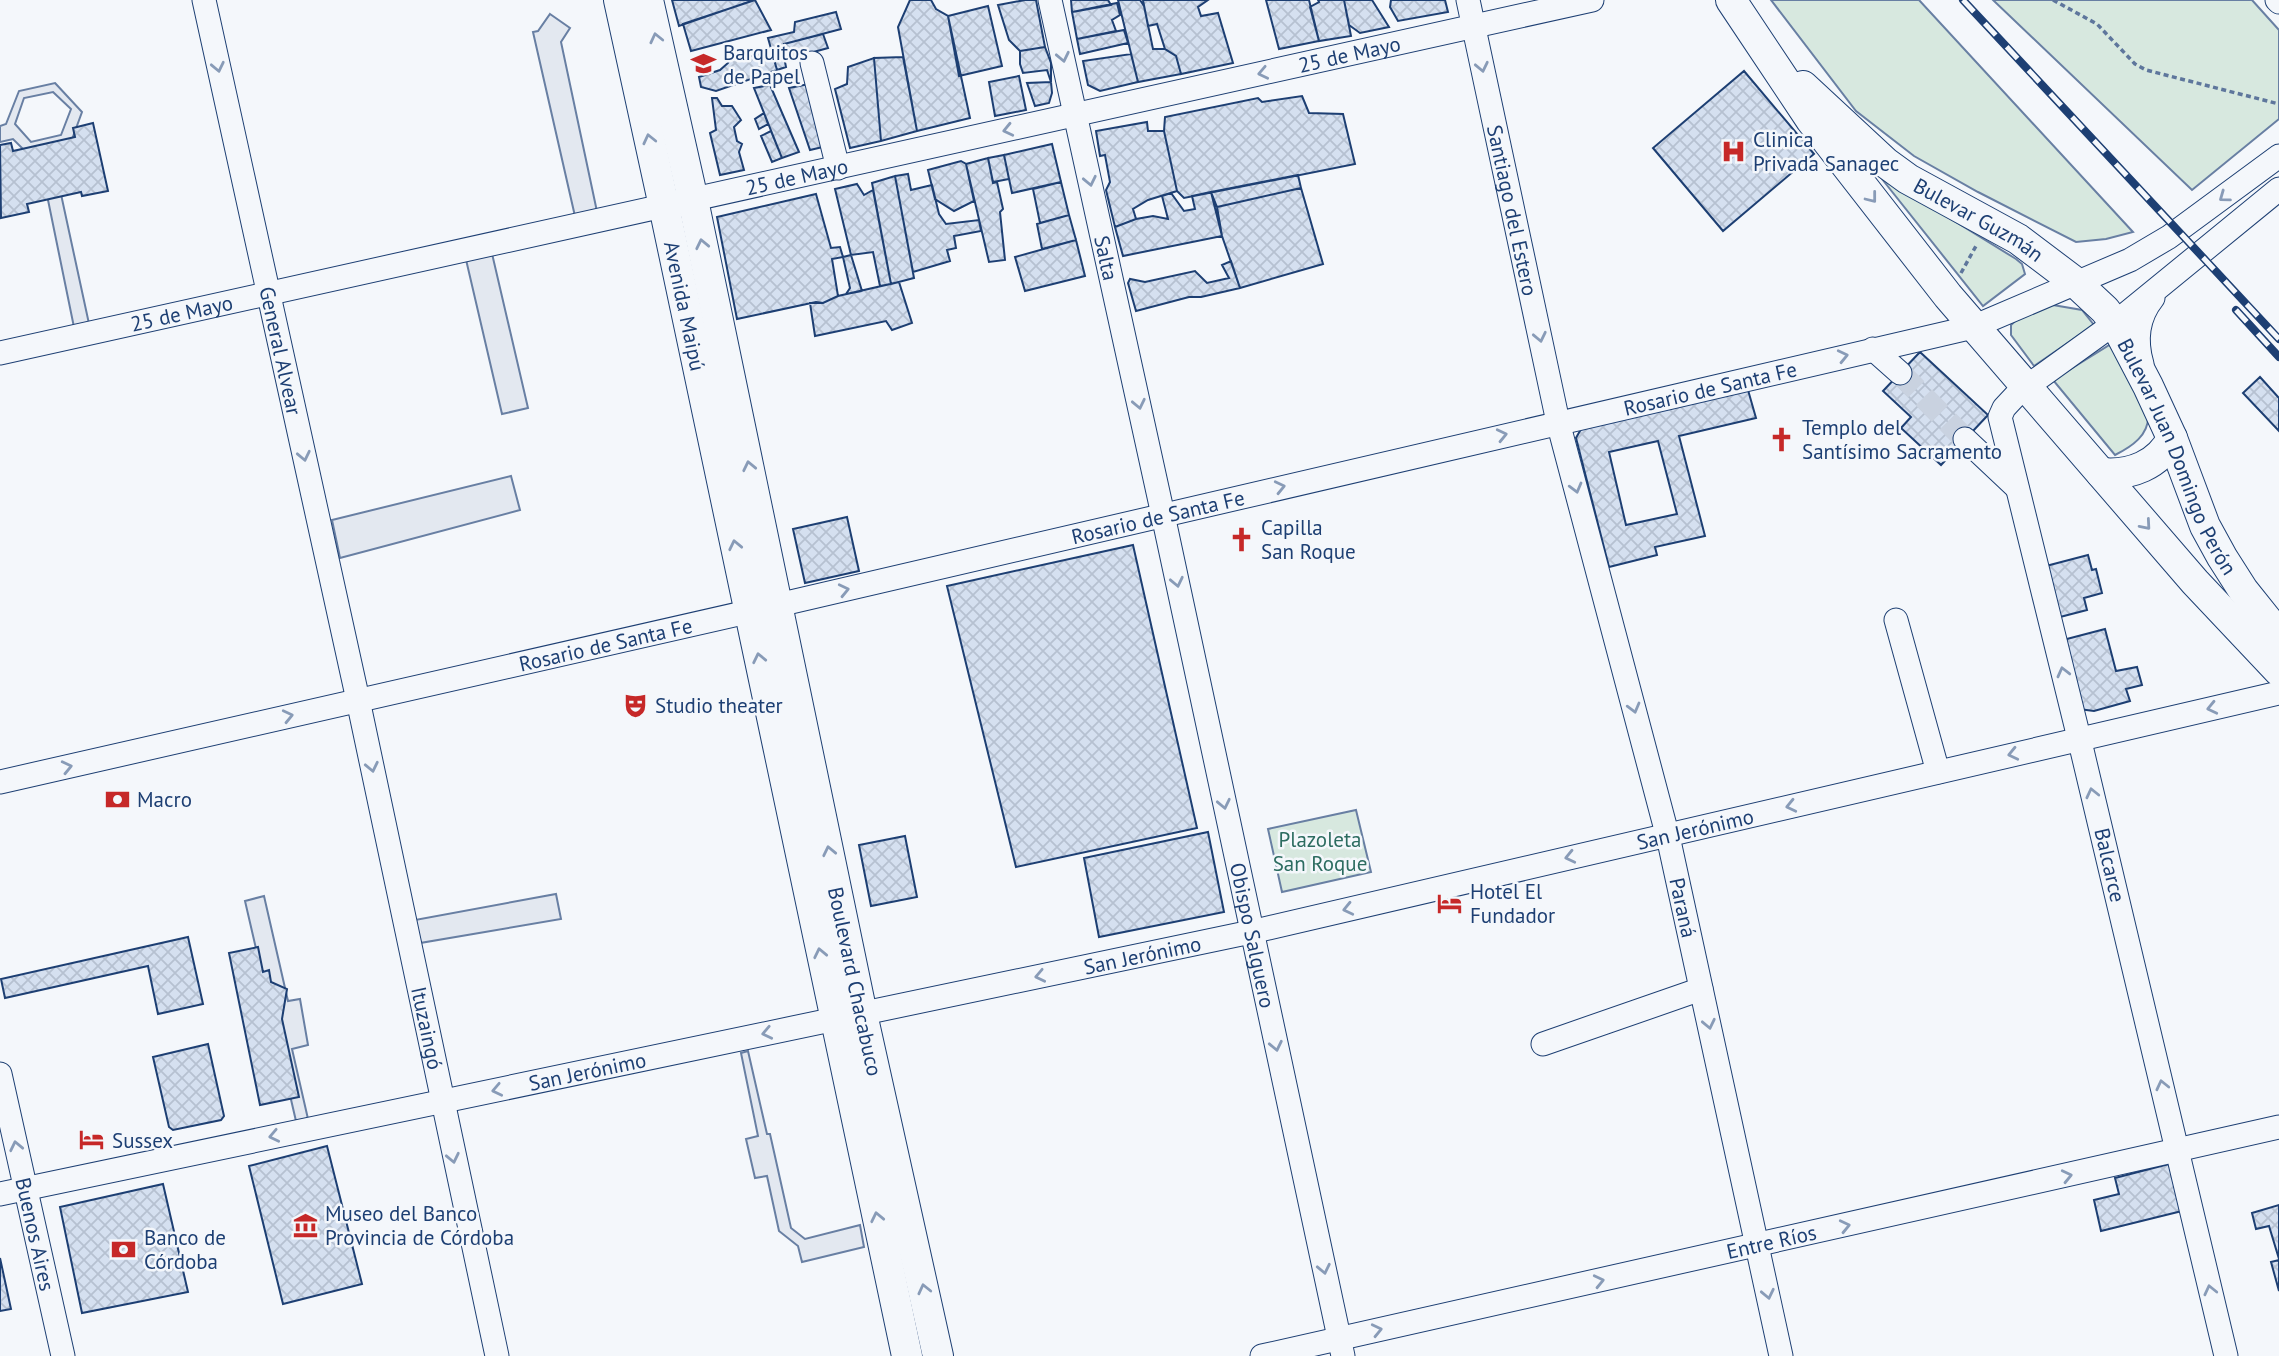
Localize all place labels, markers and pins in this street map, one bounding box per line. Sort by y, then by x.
place label: Barquitos de Papel [723,39,808,90]
school or university icon: Barquitos de Papel [689,50,717,78]
place label: Clinica Privada Sanagec [1753,126,1899,177]
hospital icon: Clinica Privada Sanagec [1719,137,1747,165]
place label: Templo del Santísimo Sacramento [1802,414,2002,465]
church icon: Templo del Santísimo Sacramento [1768,425,1796,453]
place label: Capilla San Roque [1261,514,1356,565]
church icon: Capilla San Roque [1227,525,1255,553]
theatre icon: Studio theater [621,691,649,719]
place label: Studio theater [655,692,783,719]
bank icon: Macro [103,785,131,813]
place label: Macro [137,786,192,813]
place label: Hotel El Fundador [1470,878,1555,929]
hotel icon: Hotel El Fundador [1436,889,1464,917]
hotel icon: Sussex [78,1126,106,1154]
place label: Sussex [112,1127,173,1154]
place label: Museo del Banco Provincia de Córdoba [325,1200,514,1251]
museum icon: Museo del Banco Provincia de Córdoba [291,1211,319,1239]
place label: Banco de Córdoba [144,1224,226,1275]
bank icon: Banco de Córdoba [110,1235,138,1263]

